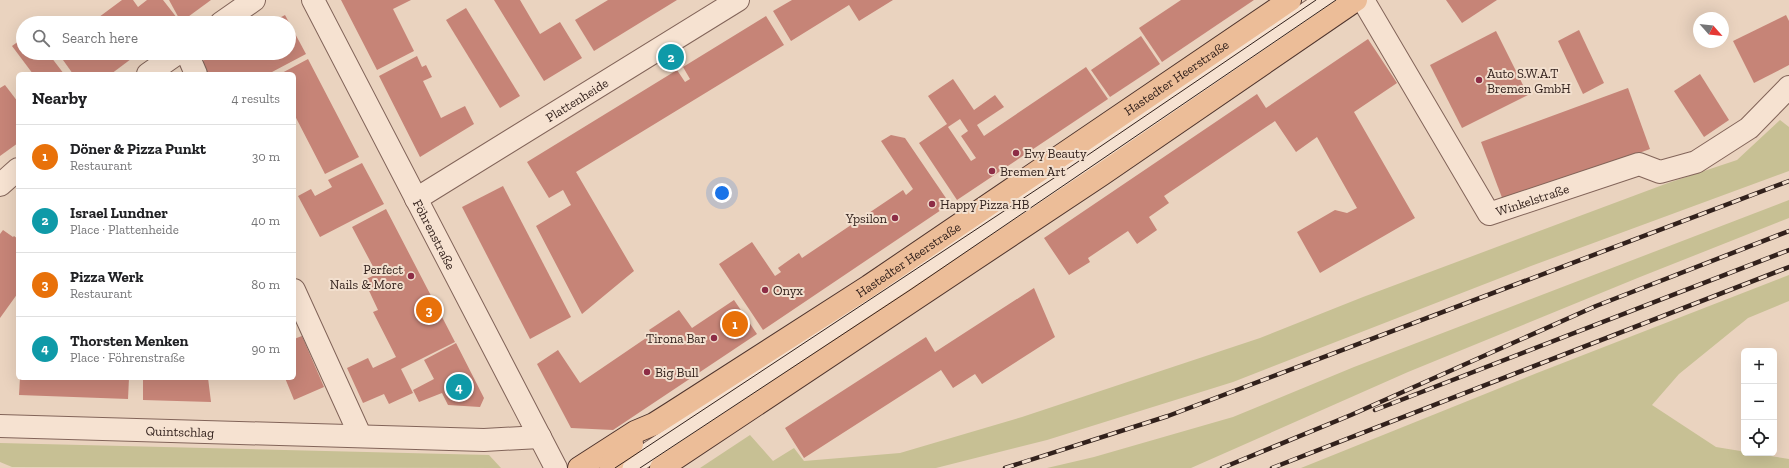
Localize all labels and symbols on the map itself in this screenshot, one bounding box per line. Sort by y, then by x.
north arrow [1693,12,1729,48]
street label: Hastedter Heerstraße [1121,37,1231,118]
pin: 2 [658,42,684,72]
place label: Auto S.W.A.T Bremen GmbH [1487,66,1571,96]
street label: Plattenheide [543,75,611,125]
marker: Auto S.W.A.T Bremen GmbH [1474,75,1484,85]
place label: Evy Beauty [1024,146,1087,161]
marker: Evy Beauty [1011,148,1021,158]
place label: Bremen Art [1000,164,1066,179]
marker: Bremen Art [987,166,997,176]
street label: Winkelstraße [1494,180,1571,219]
your location [712,183,732,203]
street label: Föhrenstraße [410,197,459,272]
place label: Happy Pizza HB [940,197,1030,212]
marker: Happy Pizza HB [927,199,937,209]
place label: Ypsilon [845,211,888,226]
marker: Ypsilon [890,213,900,223]
street label: Hastedter Heerstraße [853,219,963,300]
place label: Perfect Nails & More [330,262,403,292]
marker: Perfect Nails & More [406,271,416,281]
place label: Onyx [773,283,803,298]
marker: Onyx [760,285,770,295]
pin: 3 [416,295,442,325]
pin: 1 [722,309,748,339]
place label: Tirona Bar [646,331,706,346]
marker: Tirona Bar [709,333,719,343]
place label: Big Bull [655,365,699,380]
marker: Big Bull [642,367,652,377]
pin: 4 [446,372,472,402]
street label: Quintschlag [145,423,214,440]

